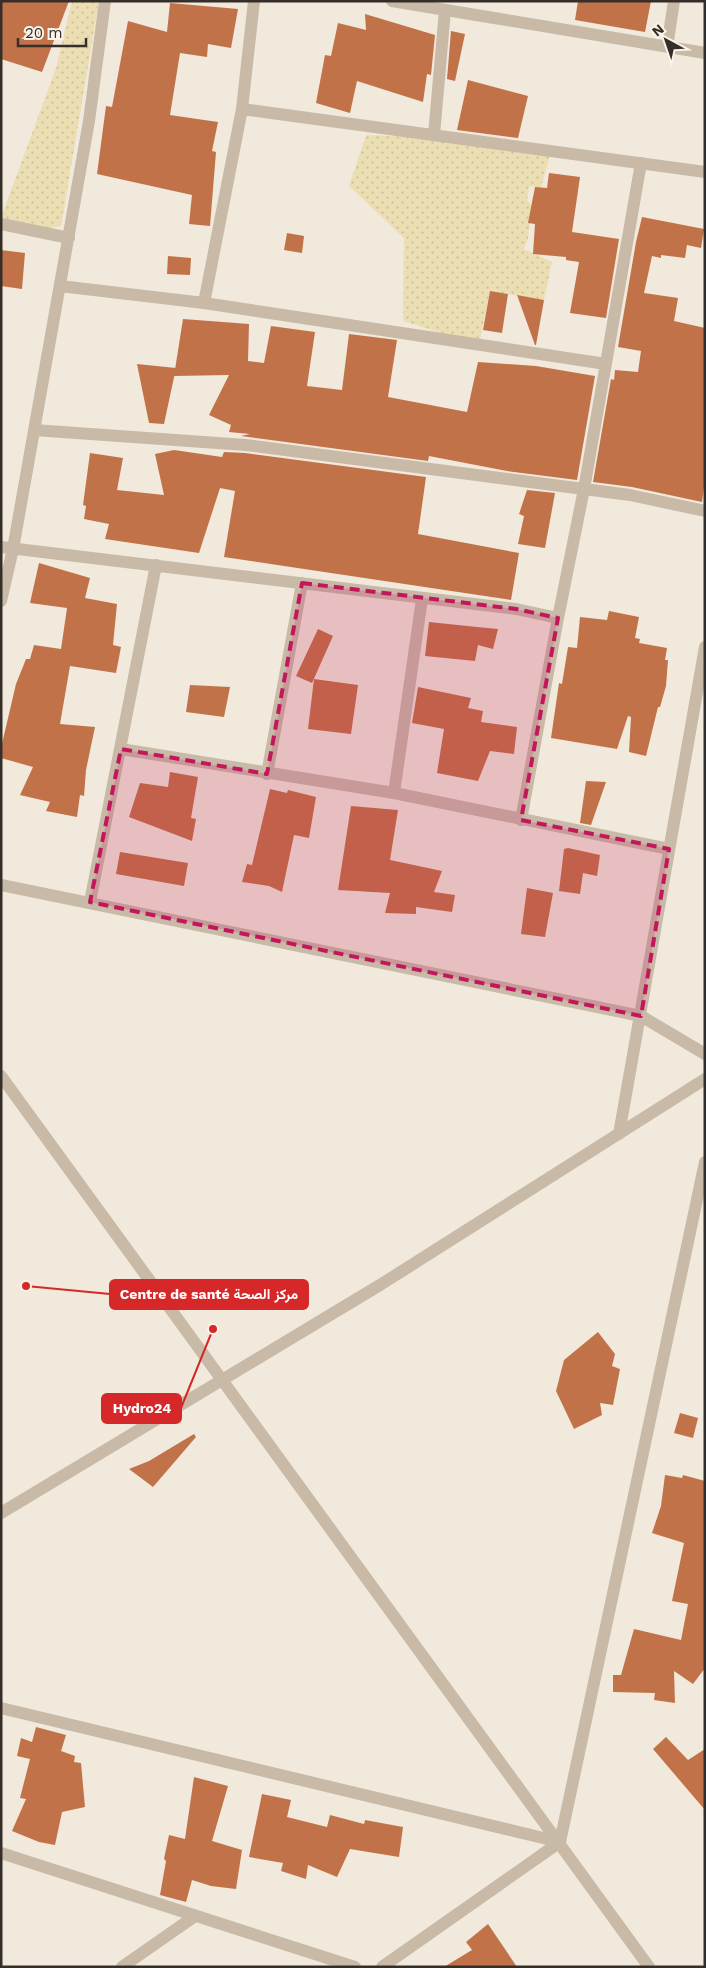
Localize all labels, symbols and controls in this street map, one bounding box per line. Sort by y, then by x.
scale bar [18,15,85,47]
north arrow [641,15,691,65]
text: N [649,21,667,40]
text: 20 m [25,24,63,42]
callout: Centre de santé مركز الصحة [110,1280,308,1309]
text: Centre de santé مركز الصحة [120,1286,299,1303]
callout: Hydro24 [102,1394,181,1423]
text: Hydro24 [113,1400,171,1416]

